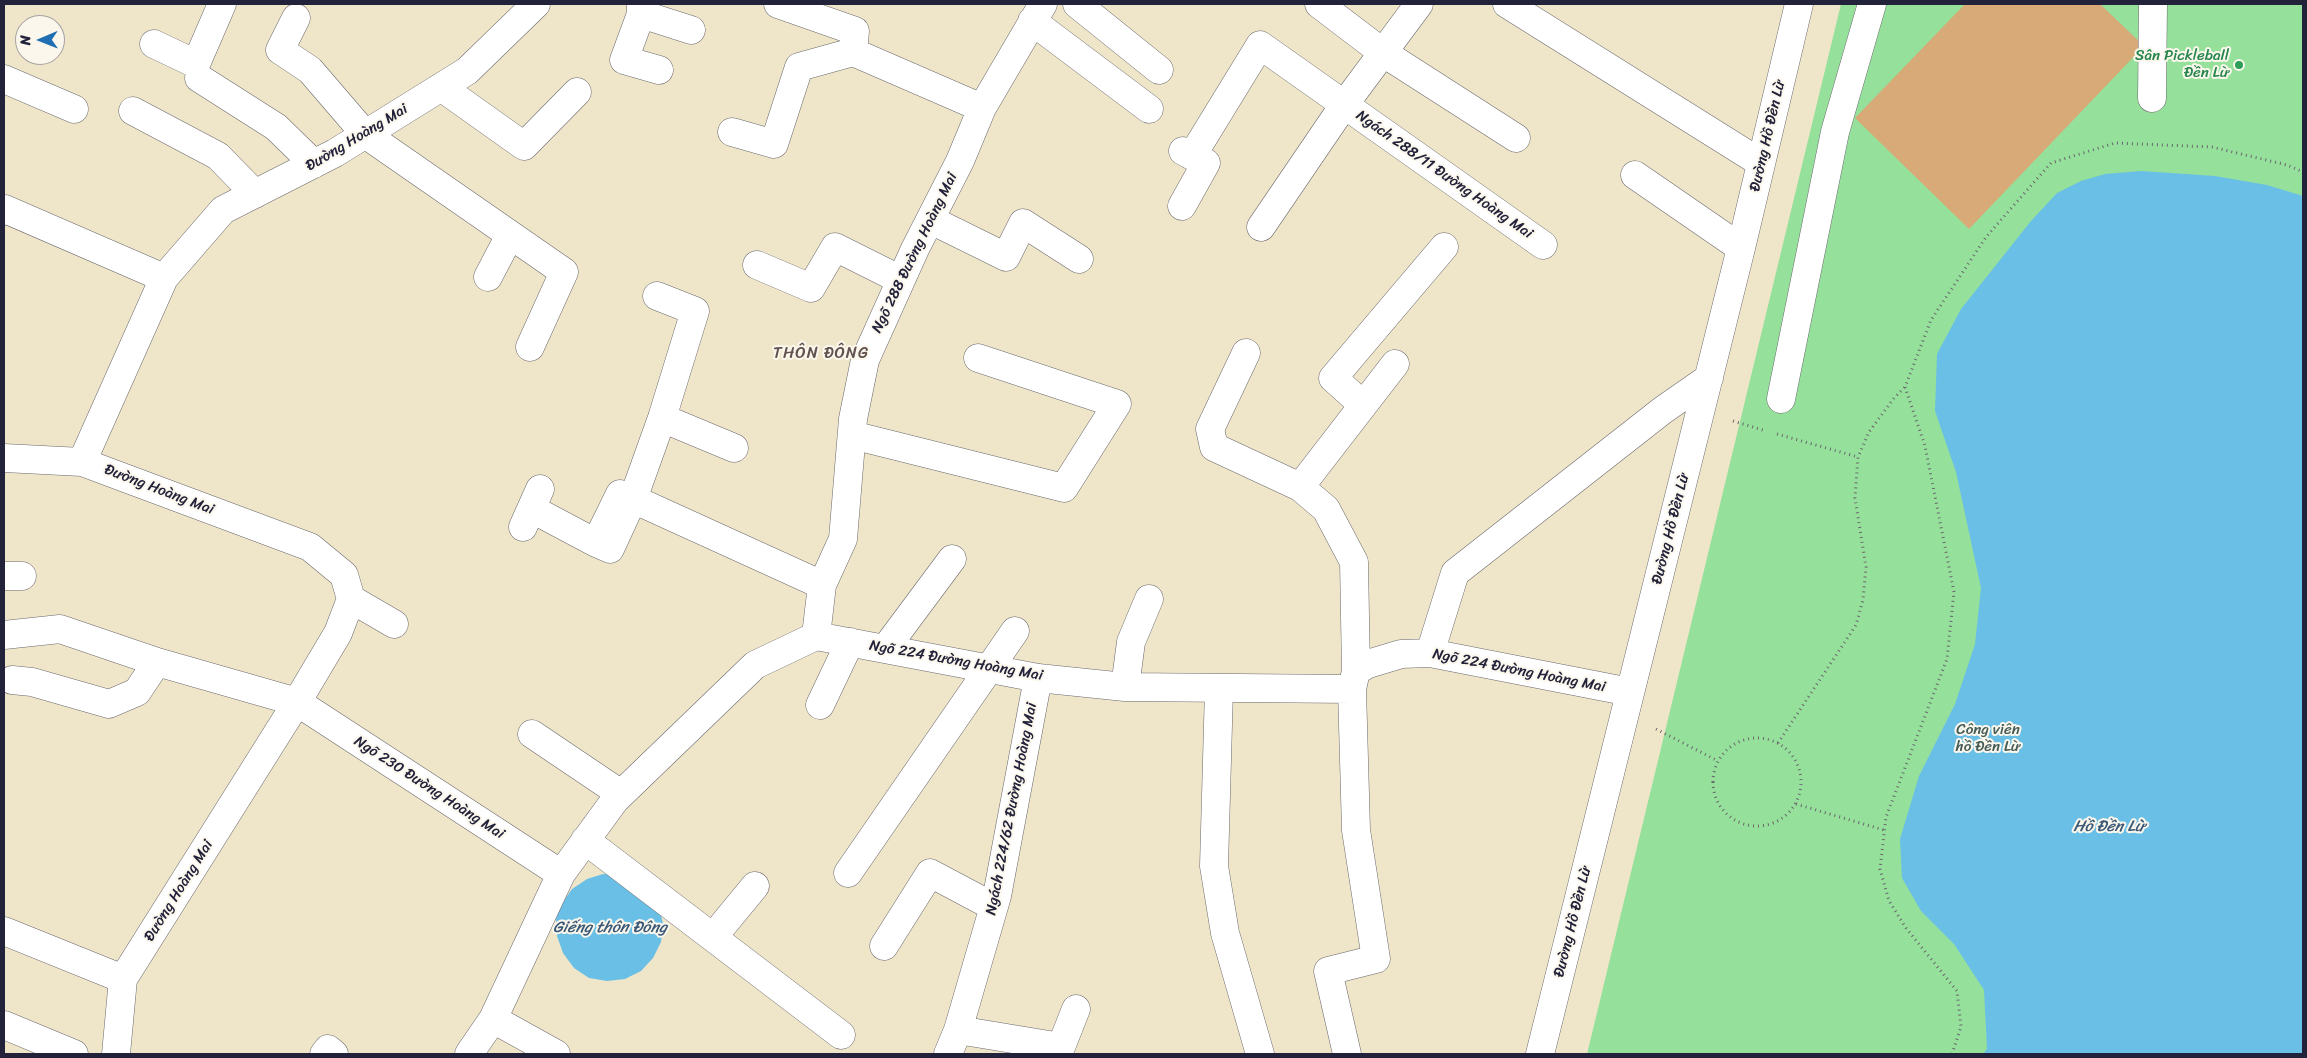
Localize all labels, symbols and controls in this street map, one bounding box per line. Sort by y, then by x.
north arrow [15,15,65,65]
text: N [13,35,38,45]
place label: Sân Pickleball Đền Lừ [2135,47,2229,82]
marker: Sân Pickleball Đền Lừ [2233,59,2245,71]
street label: Đường Hồ Đền Lừ [1746,79,1790,193]
street label: Đường Hoàng Mai [303,100,411,176]
street label: Ngách 288/11 Đường Hoàng Mai [1352,107,1536,243]
street label: Ngõ 288 Đường Hoàng Mai [868,170,962,336]
district label: THÔN ĐÔNG [772,344,870,364]
street label: Đường Hoàng Mai [102,461,216,519]
street label: Đường Hồ Đền Lừ [1649,472,1693,586]
street label: Ngõ 224 Đường Hoàng Mai [868,637,1044,685]
street label: Ngõ 224 Đường Hoàng Mai [1431,645,1607,697]
street label: Ngách 224/62 Đường Hoàng Mai [983,701,1041,917]
park label: Công viên hồ Đền Lừ [1956,721,2020,756]
street label: Ngõ 230 Đường Hoàng Mai [350,733,508,843]
water label: Hồ Đền Lừ [2073,817,2145,837]
street label: Đường Hoàng Mai [141,837,217,945]
street label: Đường Hồ Đền Lừ [1551,865,1595,979]
water label: Giếng thôn Đông [553,918,667,938]

